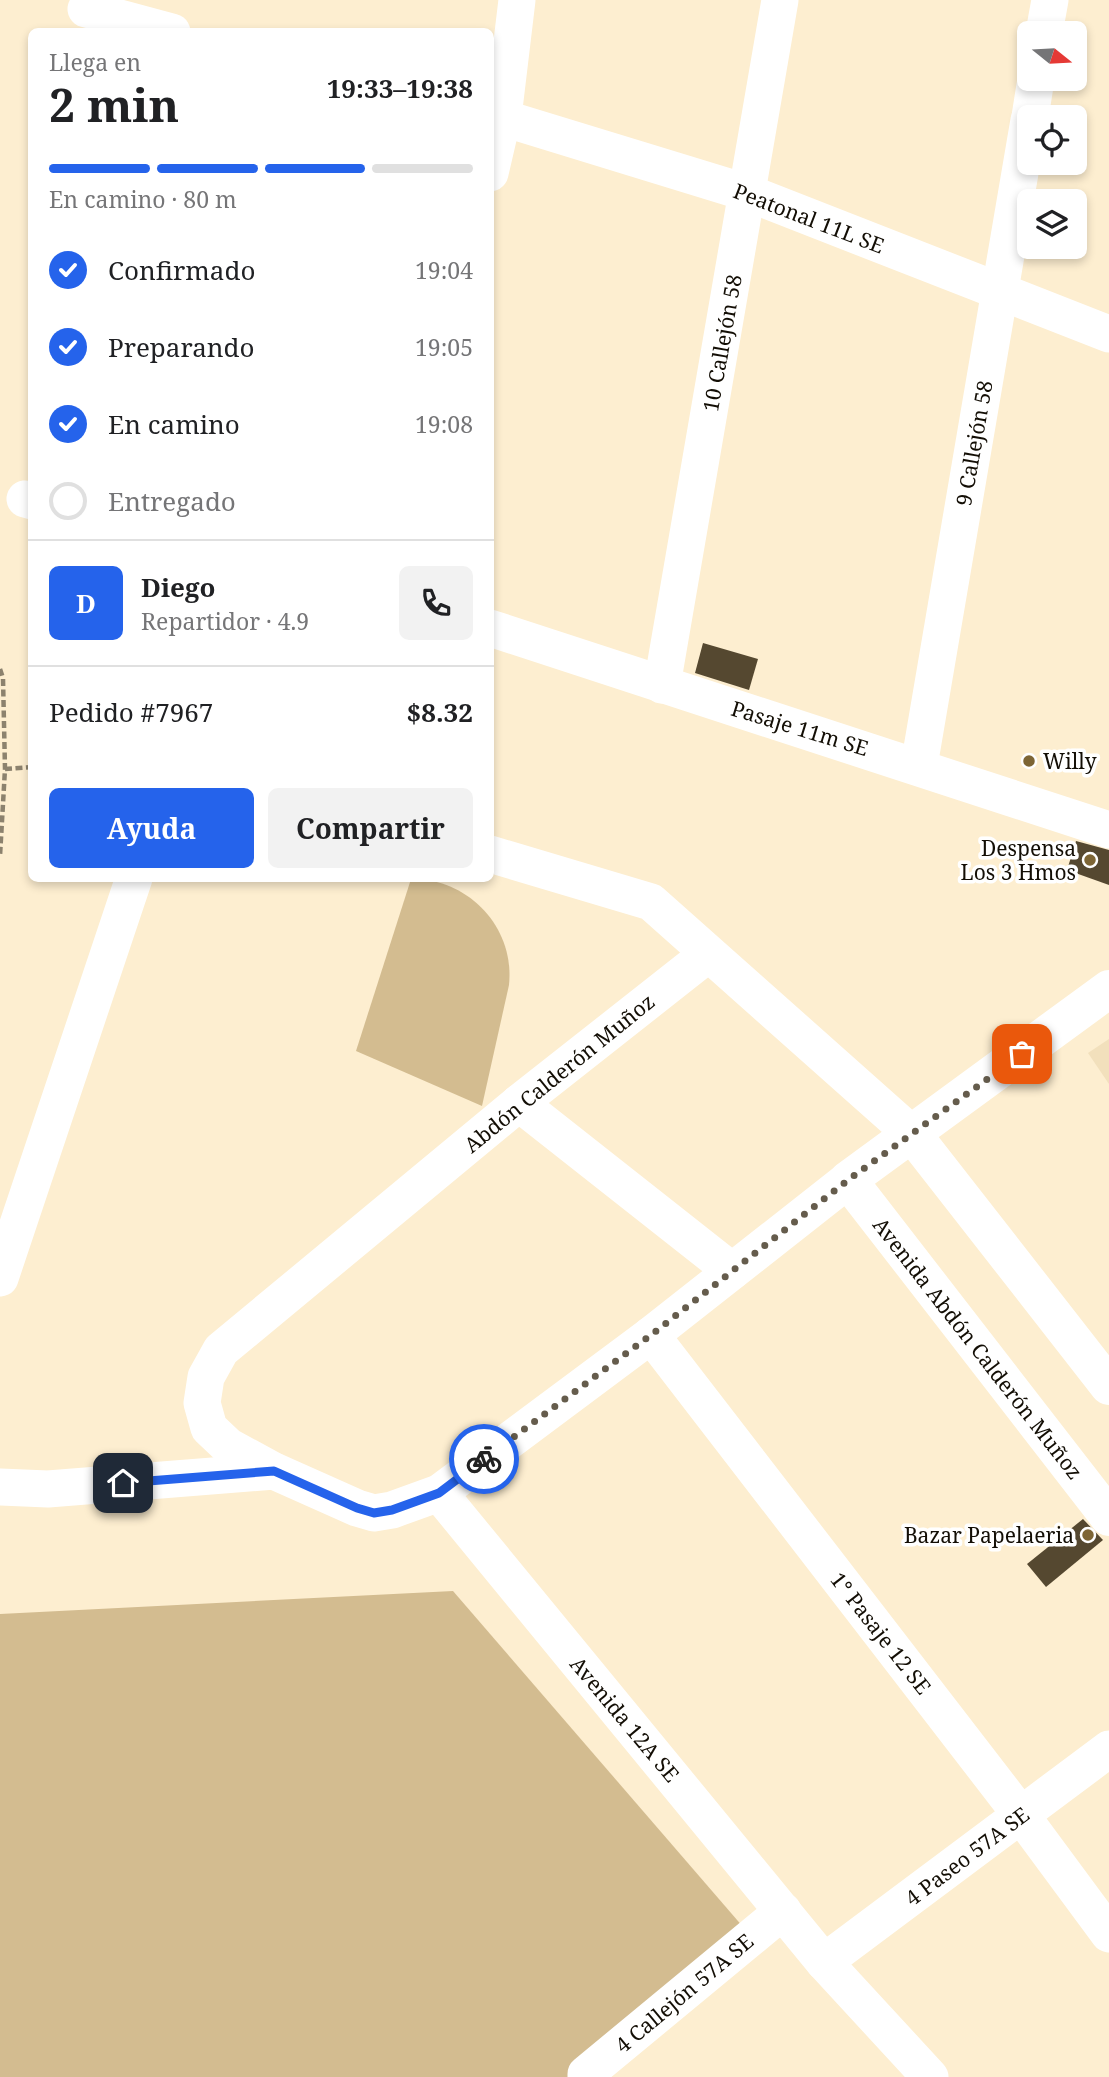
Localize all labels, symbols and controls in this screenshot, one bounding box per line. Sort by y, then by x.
north arrow [1017,21,1087,91]
map controls [1017,21,1087,259]
text: Llega en [49,46,141,78]
text: 19:33–19:38 [327,70,473,106]
text: 2 min [49,73,179,135]
button: locate [1017,105,1087,175]
street label: Peatonal 11L SE [730,176,888,260]
text: En camino · 80 m [49,183,237,215]
button: layers [1017,189,1087,259]
icon: check [49,251,87,289]
text: Confirmado [108,252,255,288]
text: 19:04 [415,254,473,286]
street label: 10 Callejón 58 [696,272,748,414]
icon: check [49,328,87,366]
text: Preparando [108,329,255,365]
text: 19:05 [415,331,473,363]
street label: 9 Callejón 58 [949,378,999,508]
icon: check [49,405,87,443]
text: En camino [108,406,240,442]
text: 19:08 [415,408,473,440]
text: Entregado [108,483,236,519]
button: phone [399,566,473,640]
text: Diego [141,569,216,605]
text: D [76,585,96,621]
text: Repartidor · 4.9 [141,605,309,637]
text: Pedido #7967 [49,694,213,730]
text: $8.32 [407,694,473,730]
street label: Pasaje 11m SE [728,694,872,762]
place label: Willy [1043,747,1097,775]
marker: Willy [1021,753,1037,769]
button: Ayuda [49,788,254,868]
button: Compartir [268,788,473,868]
place label: Despensa Los 3 Hmos [961,834,1076,886]
marker: Despensa Los 3 Hmos [1082,852,1098,868]
street label: Abdón Calderón Muñoz [458,987,660,1159]
pin [992,1024,1052,1084]
icon: bag [1003,1035,1041,1073]
street label: Avenida Abdón Calderón Muñoz [867,1211,1089,1485]
courier [449,1424,519,1494]
icon: bike [465,1440,503,1478]
pin [93,1453,153,1513]
icon: home [104,1464,142,1502]
place label: Bazar Papelaeria [904,1521,1074,1549]
marker: Bazar Papelaeria [1080,1527,1096,1543]
street label: 1° Pasaje 12 SE [824,1566,938,1700]
street label: Avenida 12A SE [564,1650,686,1788]
street label: 4 Paseo 57A SE [899,1800,1035,1912]
street label: 4 Callejón 57A SE [609,1927,759,2059]

